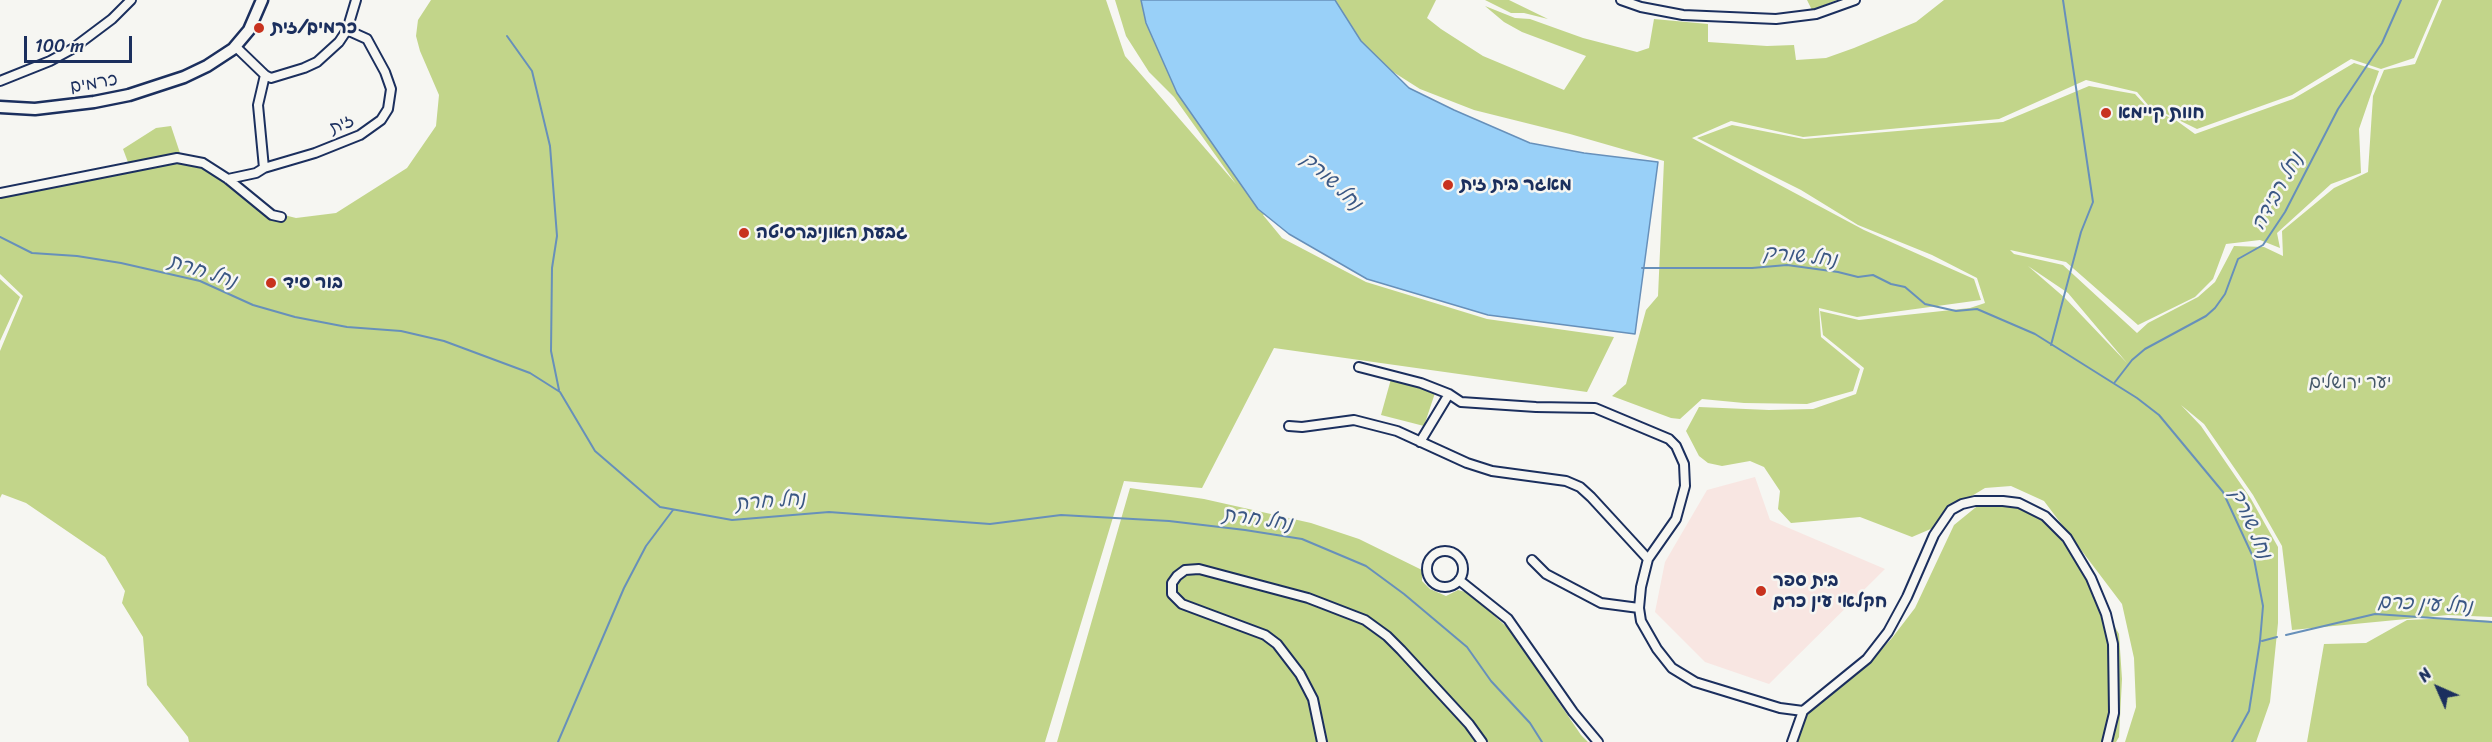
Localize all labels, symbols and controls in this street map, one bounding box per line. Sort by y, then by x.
place label: כרמים/זית [271,17,357,39]
marker: כרמים/זית [252,21,266,35]
scale bar [27,24,135,62]
text: 100 m [35,30,84,62]
street label: כרמים [68,69,120,99]
place label: חוות קיימא [2118,102,2205,124]
marker: חוות קיימא [2099,106,2113,120]
street label: זית [326,110,358,140]
water label: נחל שורק [1296,148,1366,216]
water label: נחל רבידה [2247,149,2309,235]
place label: מאגר בית זית [1460,174,1572,196]
marker: מאגר בית זית [1441,178,1455,192]
place label: גבעת האוניברסיטה [756,222,908,244]
marker: גבעת האוניברסיטה [737,226,751,240]
water label: נחל שורק [1762,241,1838,273]
water label: נחל חרת [165,250,239,294]
place label: בור סיד [283,272,343,294]
marker: בור סיד [264,276,278,290]
park label: יער ירושלים [2309,372,2391,394]
water label: נחל שורק [2224,485,2276,563]
water label: נחל חרת [734,488,806,516]
water label: נחל חרת [1220,503,1294,537]
place label: בית ספר חקלאי עין כרם [1773,570,1887,612]
marker: בית ספר חקלאי עין כרם [1754,584,1768,598]
water label: נחל עין כרם [2377,591,2473,619]
north arrow [2408,658,2468,718]
text: N [2411,661,2439,689]

